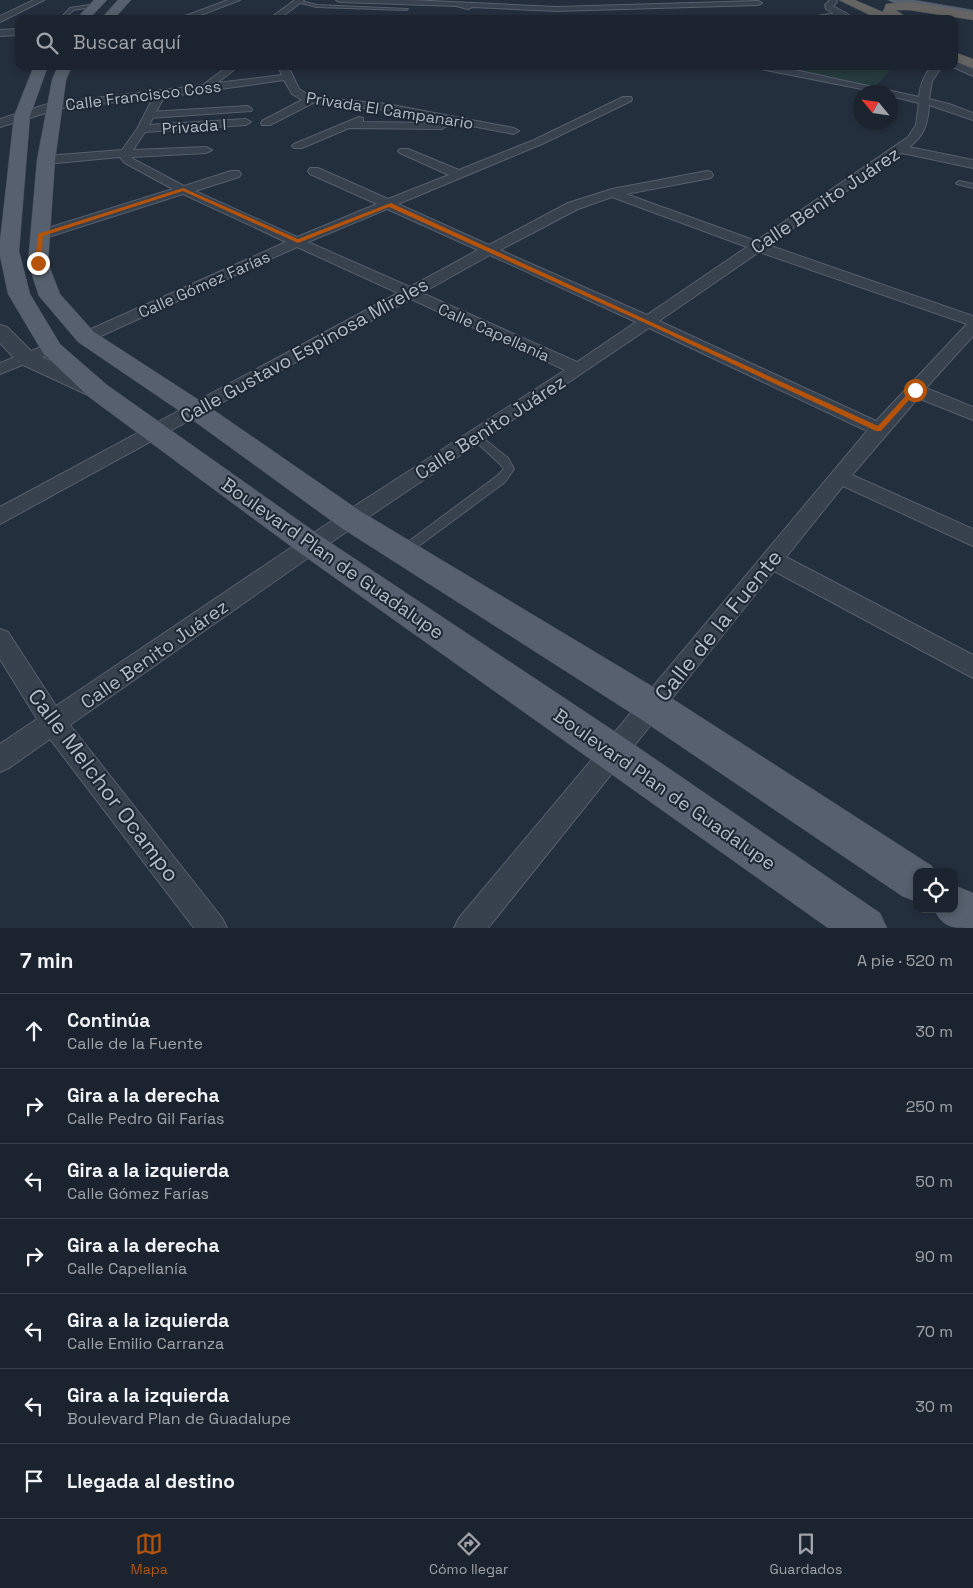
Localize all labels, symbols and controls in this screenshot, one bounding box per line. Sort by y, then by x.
search box [15,15,958,70]
icon: search [33,29,61,57]
text: Buscar aquí [73,30,181,55]
street label: Calle Francisco Coss [64,76,222,115]
north arrow [853,85,898,130]
street label: Privada El Campanario [305,87,475,134]
street label: Privada I [161,114,227,139]
street label: Calle Benito Juárez [746,141,905,260]
street label: Calle Gómez Farías [135,246,273,323]
route end [27,252,50,275]
street label: Calle Gustavo Espinosa Mireles [176,272,433,429]
street label: Calle Capellanía [435,298,553,366]
street label: Calle Benito Juárez [410,369,570,485]
route start [904,379,927,402]
street label: Boulevard Plan de Guadalupe [217,472,449,645]
street label: Calle de la Fuente [648,543,788,707]
street label: Calle Benito Juárez [76,594,233,715]
street label: Calle Melchor Ocampo [22,683,186,887]
street label: Boulevard Plan de Guadalupe [549,703,781,876]
map controls [913,868,958,913]
button: locate [913,868,958,913]
text: 7 min [20,947,73,974]
text: A pie · 520 m [857,950,953,971]
text: Continúa [67,1008,150,1033]
icon: ahead [20,1017,48,1045]
text: 30 m [915,1021,953,1042]
text: Calle de la Fuente [67,1033,203,1054]
text: Gira a la derecha [67,1083,219,1108]
icon: right [20,1092,48,1120]
text: 250 m [906,1096,953,1117]
text: Calle Pedro Gil Farías [67,1108,225,1129]
text: Gira a la izquierda [67,1158,229,1183]
icon: left [20,1167,48,1195]
text: 50 m [915,1171,953,1192]
text: Calle Gómez Farías [67,1183,209,1204]
text: Gira a la derecha [67,1233,219,1258]
icon: right [20,1242,48,1270]
text: 90 m [915,1246,953,1267]
text: Calle Capellanía [67,1258,187,1279]
text: Gira a la izquierda [67,1308,229,1333]
icon: left [20,1317,48,1345]
text: 70 m [916,1321,953,1342]
text: Calle Emilio Carranza [67,1333,224,1354]
text: Gira a la izquierda [67,1383,229,1408]
icon: left [20,1392,48,1420]
text: 30 m [915,1396,953,1417]
text: Boulevard Plan de Guadalupe [67,1408,291,1429]
icon: arrive [20,1467,48,1495]
text: Llegada al destino [67,1469,235,1494]
tab: Mapa [131,1530,168,1578]
tab: Cómo llegar [429,1530,508,1578]
tab: Guardados [770,1530,842,1578]

